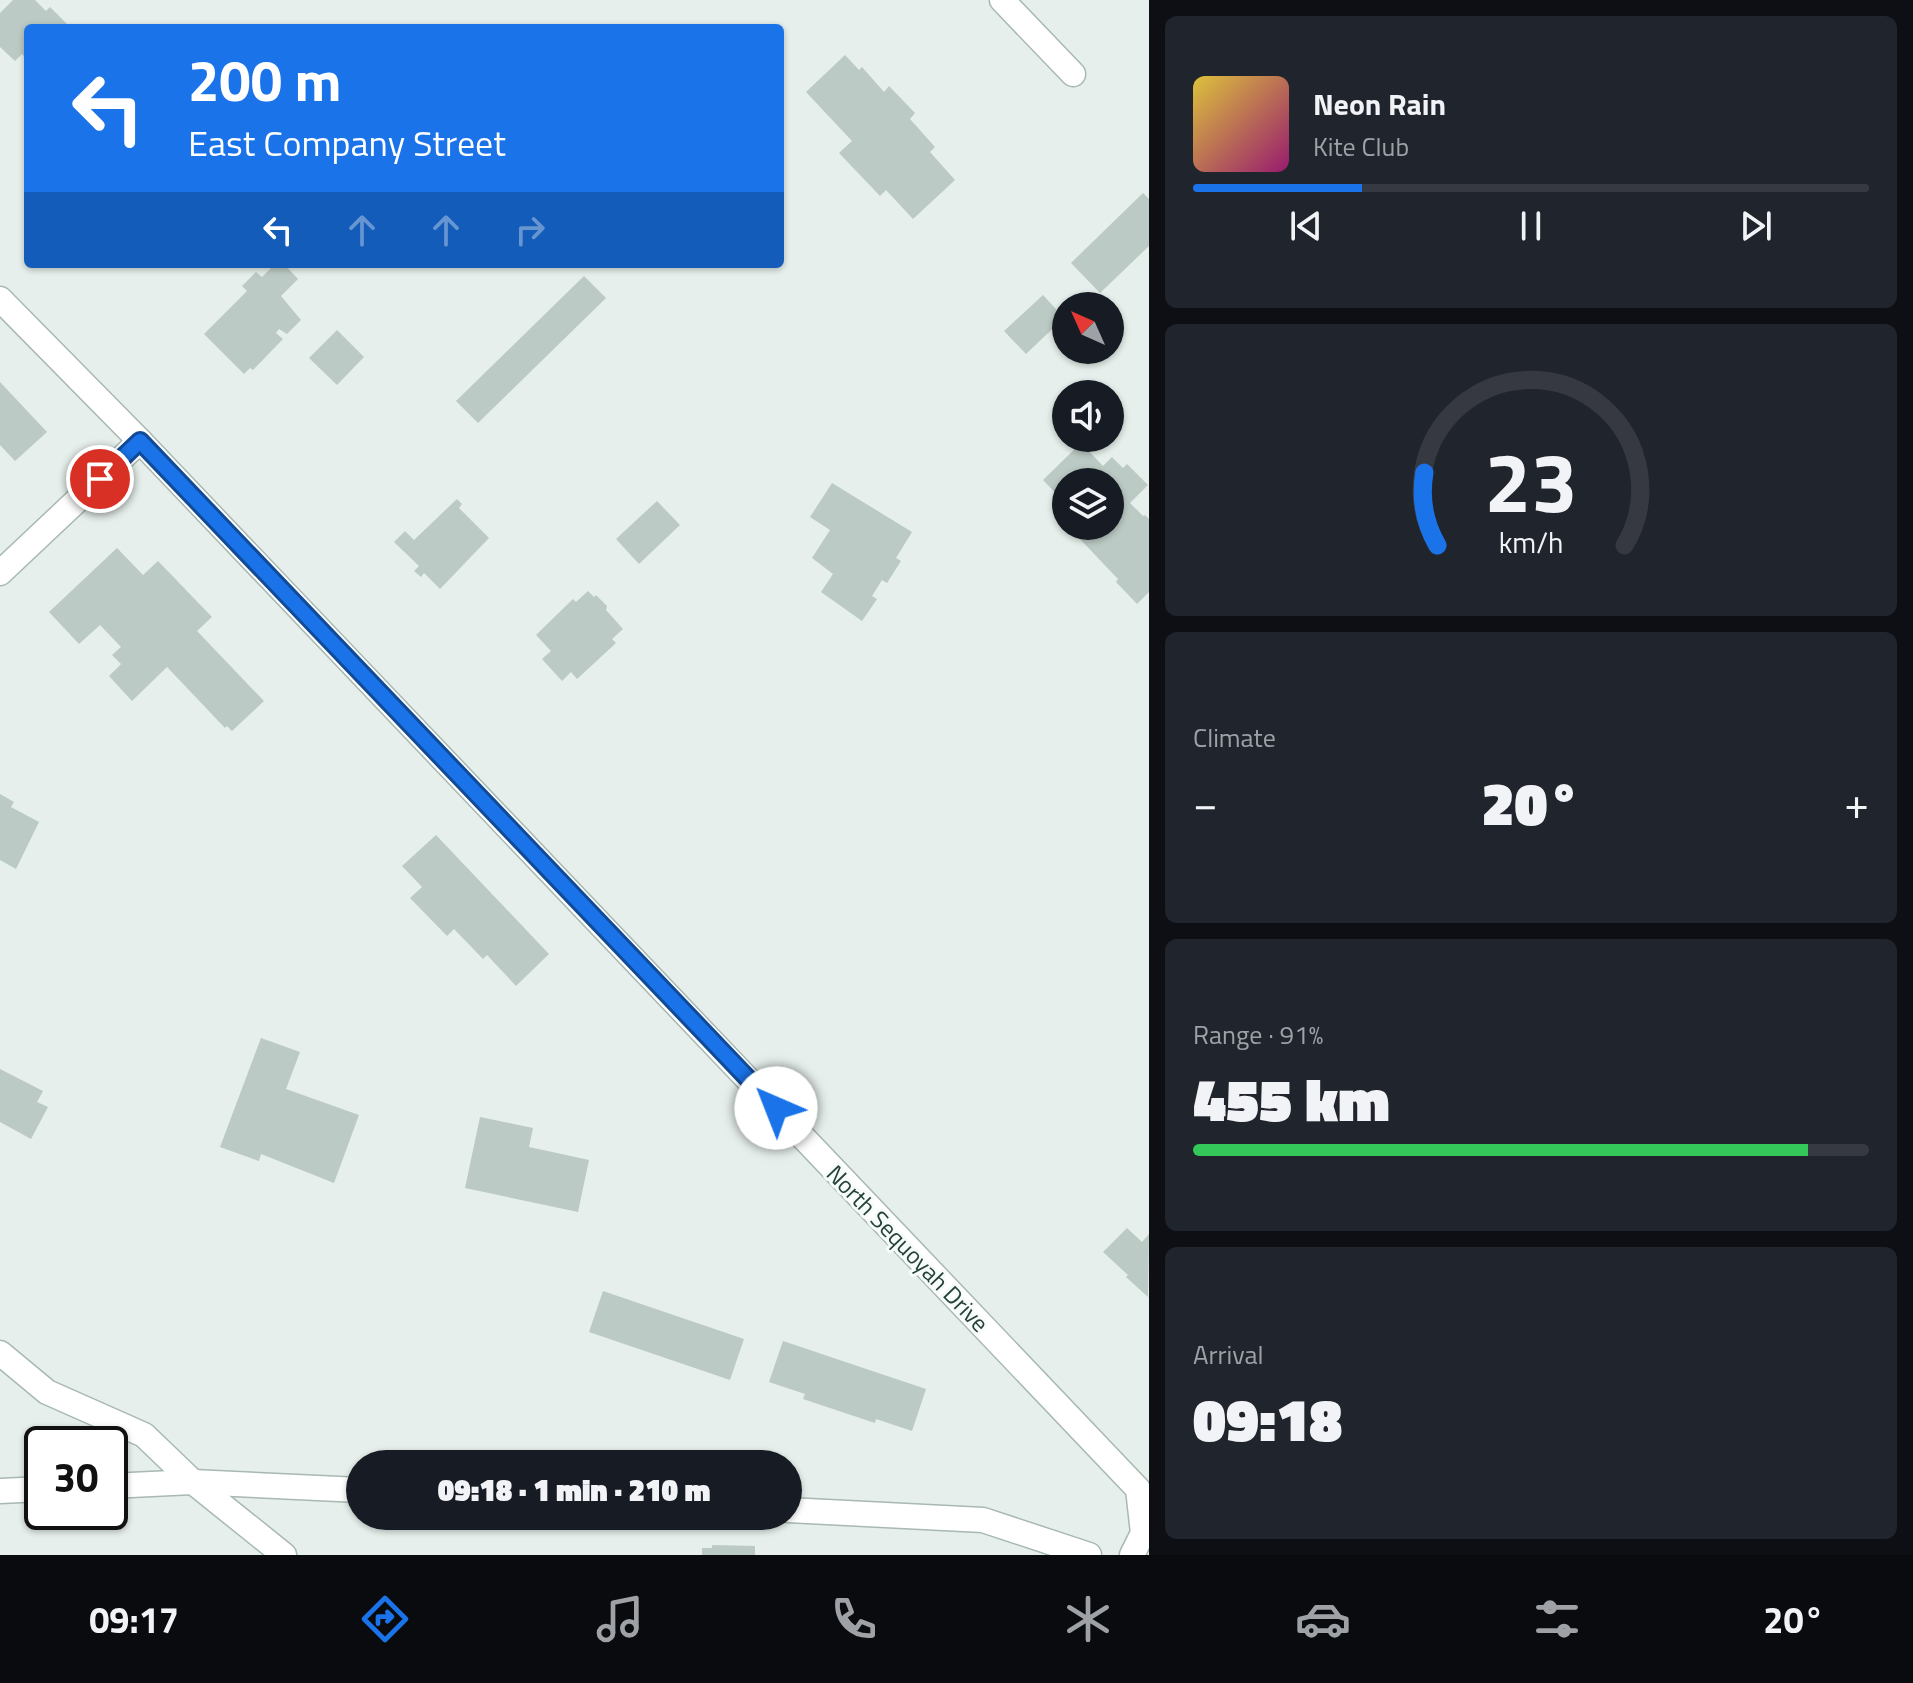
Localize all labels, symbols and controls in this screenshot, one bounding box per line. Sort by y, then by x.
text: 200 m [188,38,341,123]
icon: left [56,56,160,160]
text: Neon Rain [1313,81,1446,127]
text: East Company Street [188,115,506,170]
text: Kite Club [1313,127,1409,166]
icon: previous [1284,204,1328,248]
icon: pause [1509,204,1553,248]
icon: next [1734,204,1778,248]
icon: left [256,208,300,252]
icon: ahead [340,208,384,252]
icon: ahead [424,208,468,252]
icon: right [508,208,552,252]
north arrow [1052,292,1124,364]
map controls [1052,292,1124,540]
button: sound [1052,380,1124,452]
text: 23 [1484,417,1578,543]
pin [66,445,134,513]
icon: arrive [78,457,122,501]
button: layers [1052,468,1124,540]
text: km/h [1499,521,1563,564]
text: Climate [1193,718,1276,757]
text: 20° [1482,757,1581,848]
text: − [1193,769,1218,836]
text: + [1844,769,1869,836]
text: Range · 91% [1193,1015,1323,1054]
text: 455 km [1193,1053,1390,1144]
position arrow [734,1066,818,1150]
street label: North Sequoyah Drive [818,1156,998,1340]
text: Arrival [1193,1335,1264,1374]
text: 09:18 [1193,1373,1342,1464]
speed limit sign: 30 [24,1426,128,1530]
text: 09:18 · 1 min · 210 m [438,1467,710,1513]
icon: directions [357,1591,413,1647]
icon: music [592,1591,648,1647]
icon: phone [826,1591,882,1647]
icon: climate [1060,1591,1116,1647]
icon: car [1295,1591,1351,1647]
icon: filters [1529,1591,1585,1647]
text: 09:17 [89,1592,179,1647]
text: 20° [1763,1592,1824,1647]

